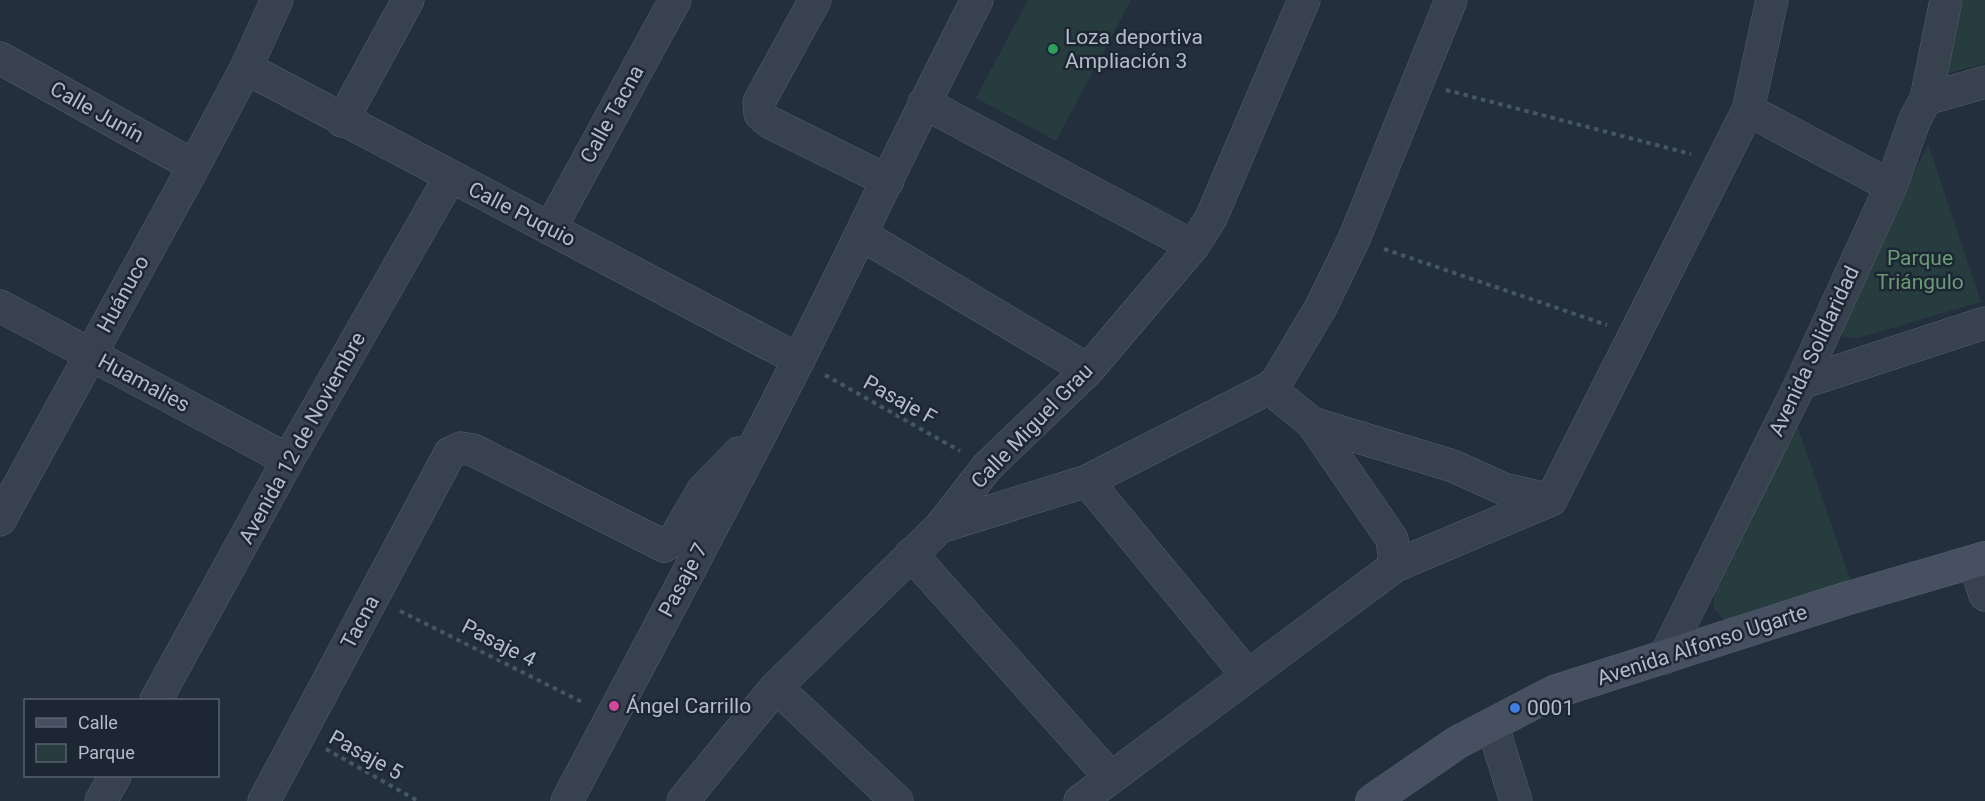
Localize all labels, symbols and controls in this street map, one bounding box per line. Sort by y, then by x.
place label: Loza deportiva Ampliación 3 [1065,25,1203,73]
marker: Loza deportiva Ampliación 3 [1046,42,1060,56]
street label: Calle Tacna [575,61,649,167]
street label: Calle Junín [46,76,148,148]
street label: Calle Puquio [464,177,580,251]
park label: Parque Triángulo [1876,246,1964,294]
street label: Huánuco [92,251,154,337]
street label: Avenida Solidaridad [1764,262,1864,440]
street label: Avenida 12 de Noviembre [234,328,370,548]
street label: Huamalies [94,349,194,417]
street label: Calle Miguel Grau [966,359,1098,493]
street label: Pasaje F [859,370,941,430]
street label: Pasaje 7 [654,539,712,621]
street label: Tacna [336,591,384,653]
street label: Avenida Alfonso Ugarte [1594,600,1810,690]
street label: Pasaje 4 [458,614,540,672]
place label: Ángel Carrillo [626,694,751,718]
place label: 0001 [1527,696,1574,720]
legend [24,699,219,777]
marker: Ángel Carrillo [607,699,621,713]
marker: 0001 [1508,701,1522,715]
text: Calle [78,712,118,733]
street label: Pasaje 5 [325,725,407,785]
text: Parque [78,742,135,763]

